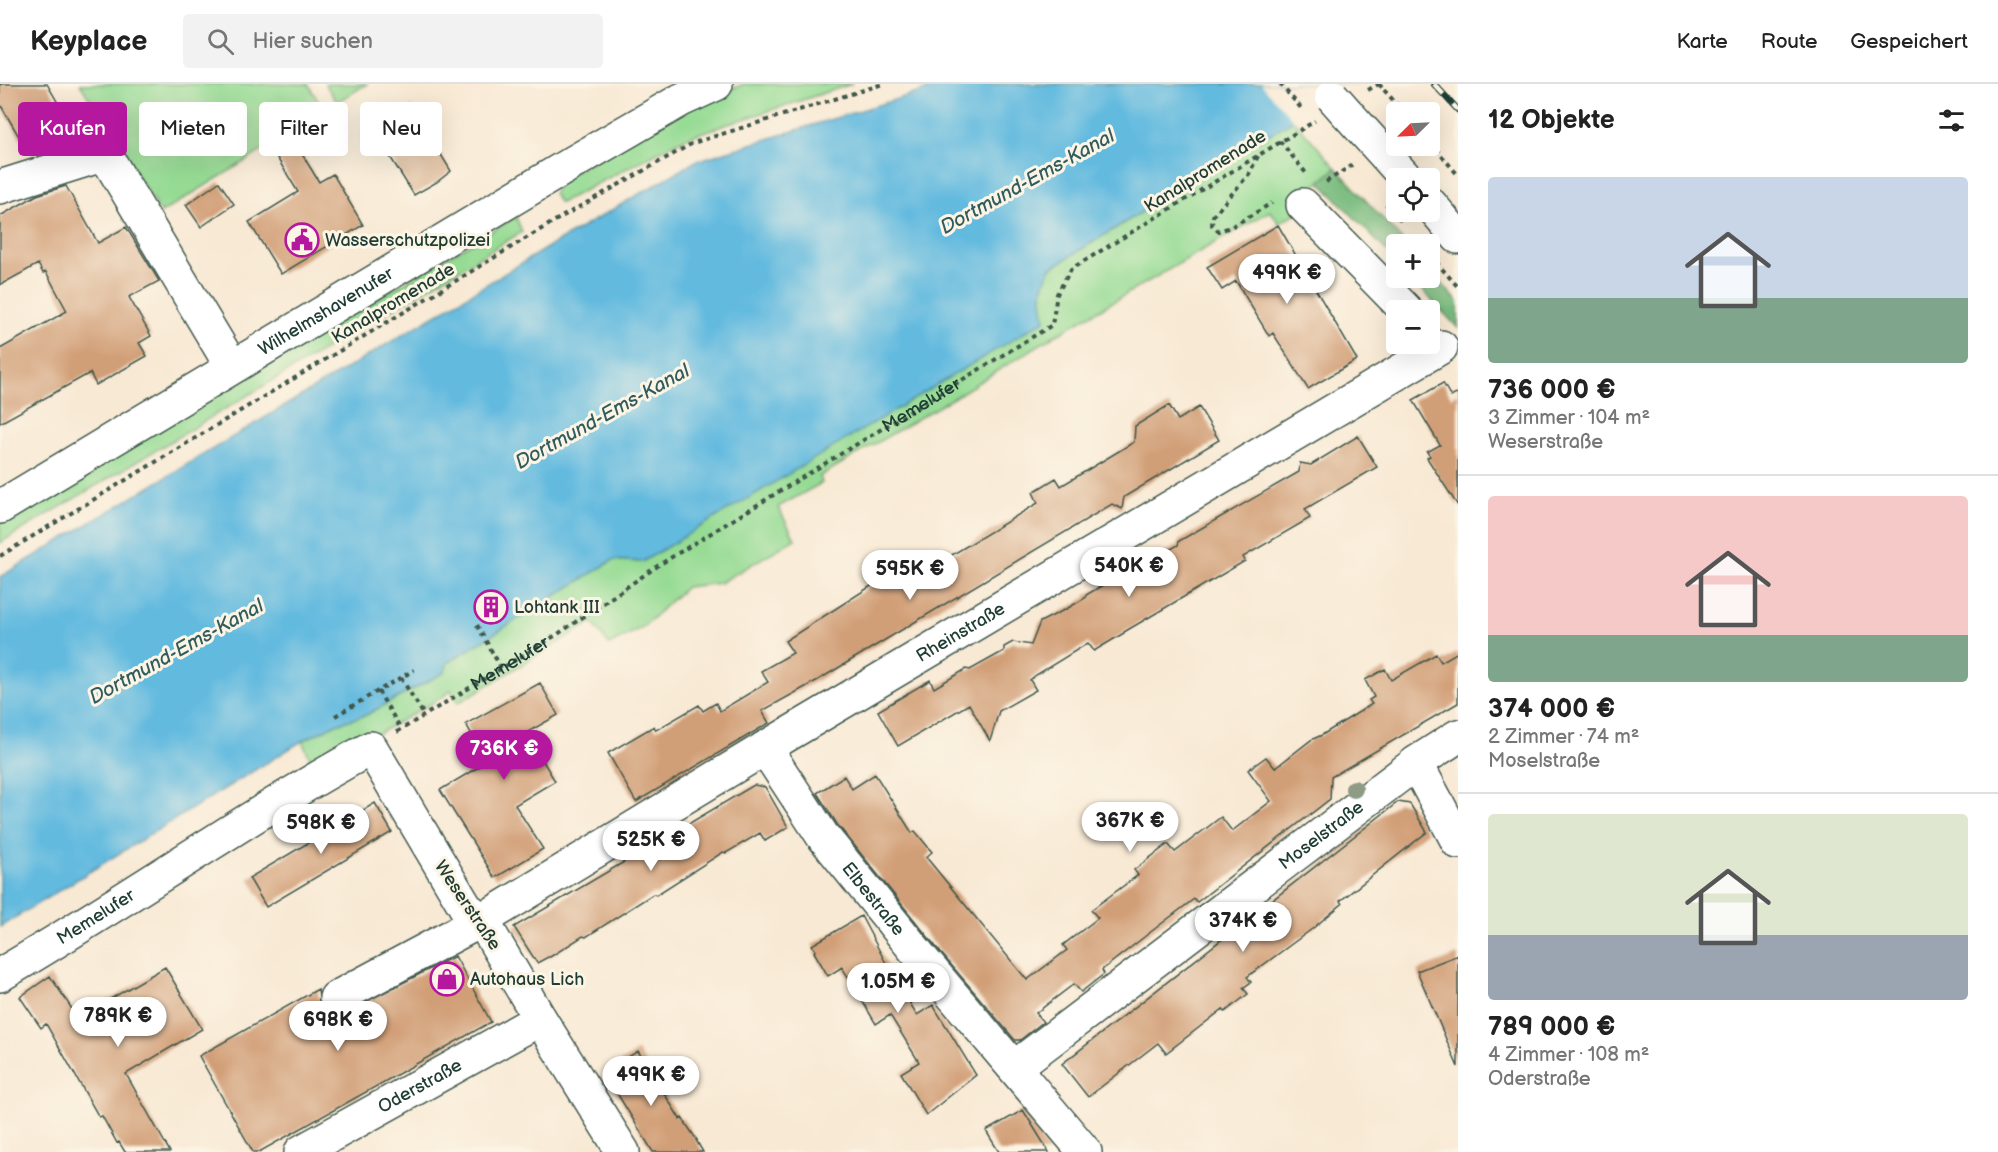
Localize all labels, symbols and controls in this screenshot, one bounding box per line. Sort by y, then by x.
search box [183,14,603,68]
text: Keyplace [30,25,147,58]
icon: search [204,25,237,58]
text: Hier suchen [252,28,373,55]
text: Karte [1676,29,1728,54]
text: Route [1761,29,1817,54]
text: Gespeichert [1850,29,1968,54]
chip: Kaufen [18,102,127,156]
chip: Mieten [139,102,247,156]
chip: Filter [259,102,348,156]
chip: Neu [360,102,442,156]
north arrow [1386,102,1440,156]
map controls [1386,102,1440,354]
icon: filters [1935,104,1968,137]
text: 12 Objekte [1488,105,1615,136]
water label: Dortmund-Ems-Kanal [936,123,1120,240]
street label: Kanalpromenade [1140,125,1270,217]
button: locate [1386,168,1440,222]
icon: home [1674,216,1782,324]
public building icon: Wasserschutzpolizei [284,222,320,258]
place label: Wasserschutzpolizei [325,230,490,251]
button: + [1386,234,1440,288]
pin: 499K € [1238,254,1336,305]
street label: Kanalpromenade [328,258,459,348]
text: 499K € [1252,261,1322,285]
street label: Wilhelmshavenufer [255,263,398,360]
button: − [1386,300,1440,354]
water label: Dortmund-Ems-Kanal [511,358,695,475]
street label: Memelufer [878,373,965,437]
text: 736 000 € [1488,375,1616,406]
text: 3 Zimmer · 104 m² [1488,406,1650,430]
text: Weserstraße [1488,430,1603,454]
icon: home [1674,535,1782,643]
pin: 540K € [1080,547,1178,598]
pin: 595K € [861,550,959,601]
text: 540K € [1094,554,1164,578]
text: 595K € [876,557,944,581]
building icon: Lohtank III [473,589,509,625]
water label: Dortmund-Ems-Kanal [85,593,269,710]
place label: Lohtank III [514,597,600,618]
street label: Rheinstraße [913,598,1009,667]
street label: Memelufer [467,632,553,696]
text: 374 000 € [1488,694,1615,725]
text: 2 Zimmer · 74 m² [1488,725,1639,749]
pin: 736K € [455,730,553,781]
text: 736K € [470,737,538,761]
text: Moselstraße [1488,749,1600,773]
street label: Moselstraße [1275,796,1368,874]
pin: 367K € [1081,802,1179,853]
pin: 598K € [272,804,370,855]
text: 367K € [1096,809,1164,833]
text: 598K € [286,811,356,835]
pin: 525K € [602,821,700,872]
text: 525K € [616,828,686,852]
icon: home [1674,853,1782,961]
street label: Weserstraße [430,856,505,954]
street label: Elbestraße [837,858,909,940]
street label: Memelufer [53,885,139,949]
pin: 374K € [1194,902,1292,953]
text: 374K € [1209,909,1277,933]
shop icon: Autohaus Lich [429,961,465,997]
pin: 1.05M € [843,963,953,1014]
place label: Autohaus Lich [470,969,584,990]
text: 1.05M € [861,970,935,994]
pin: 789K € [69,997,167,1048]
pin: 698K € [289,1001,387,1052]
text: 789K € [84,1004,152,1028]
text: 698K € [303,1008,373,1032]
text: 789 000 € [1488,1012,1615,1043]
text: 4 Zimmer · 108 m² [1488,1043,1649,1067]
street label: Oderstraße [375,1054,466,1118]
pin: 499K € [602,1056,700,1107]
text: 499K € [616,1063,686,1087]
text: Oderstraße [1488,1067,1591,1091]

